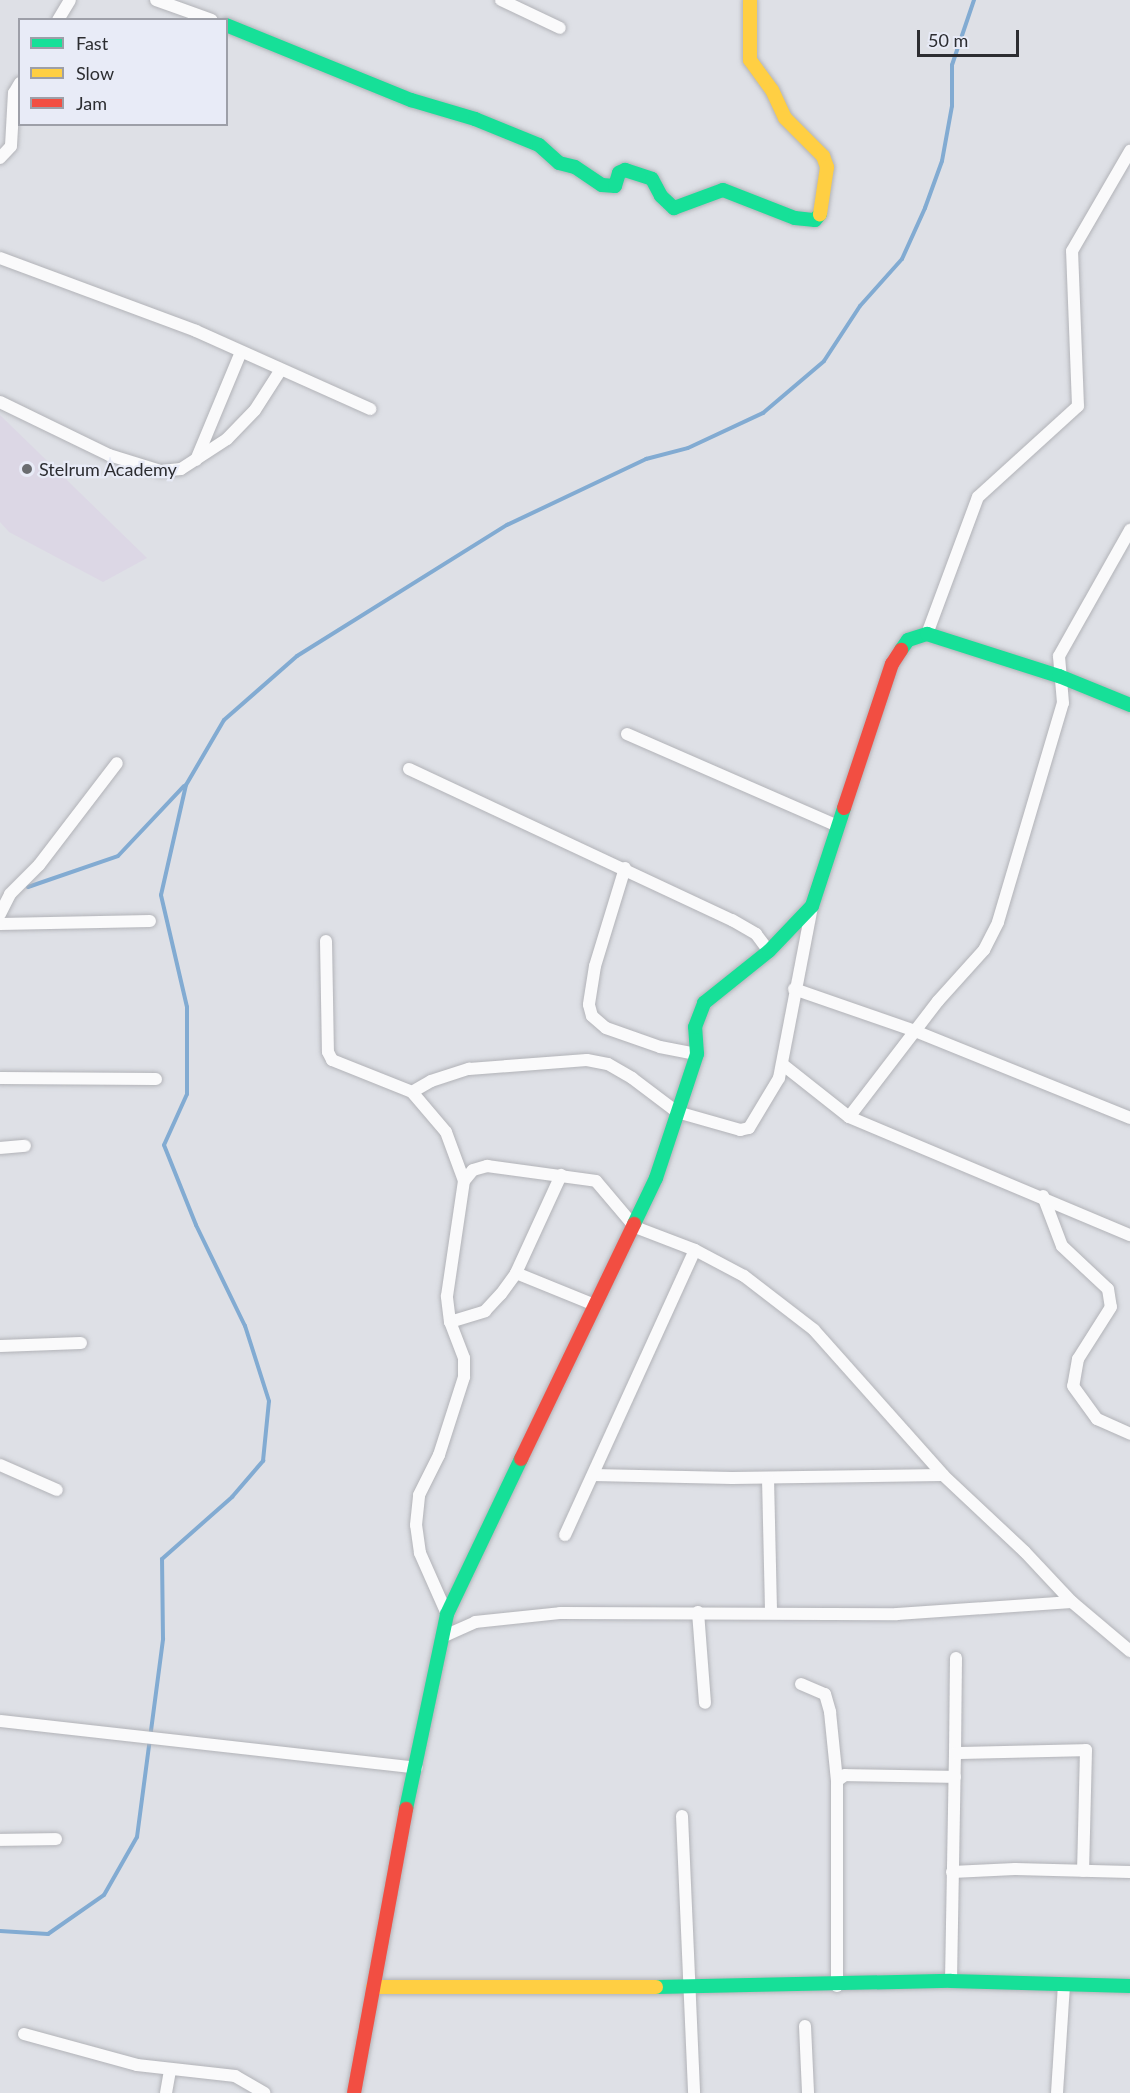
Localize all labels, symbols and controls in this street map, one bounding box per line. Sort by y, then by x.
legend [18,18,228,126]
scale bar [920,18,1022,56]
text: 50 m [928,29,968,51]
text: Fast [76,32,108,54]
text: Slow [76,62,114,84]
text: Jam [76,92,107,114]
place label: Stelrum Academy [39,458,177,480]
marker: Stelrum Academy [20,462,34,476]

